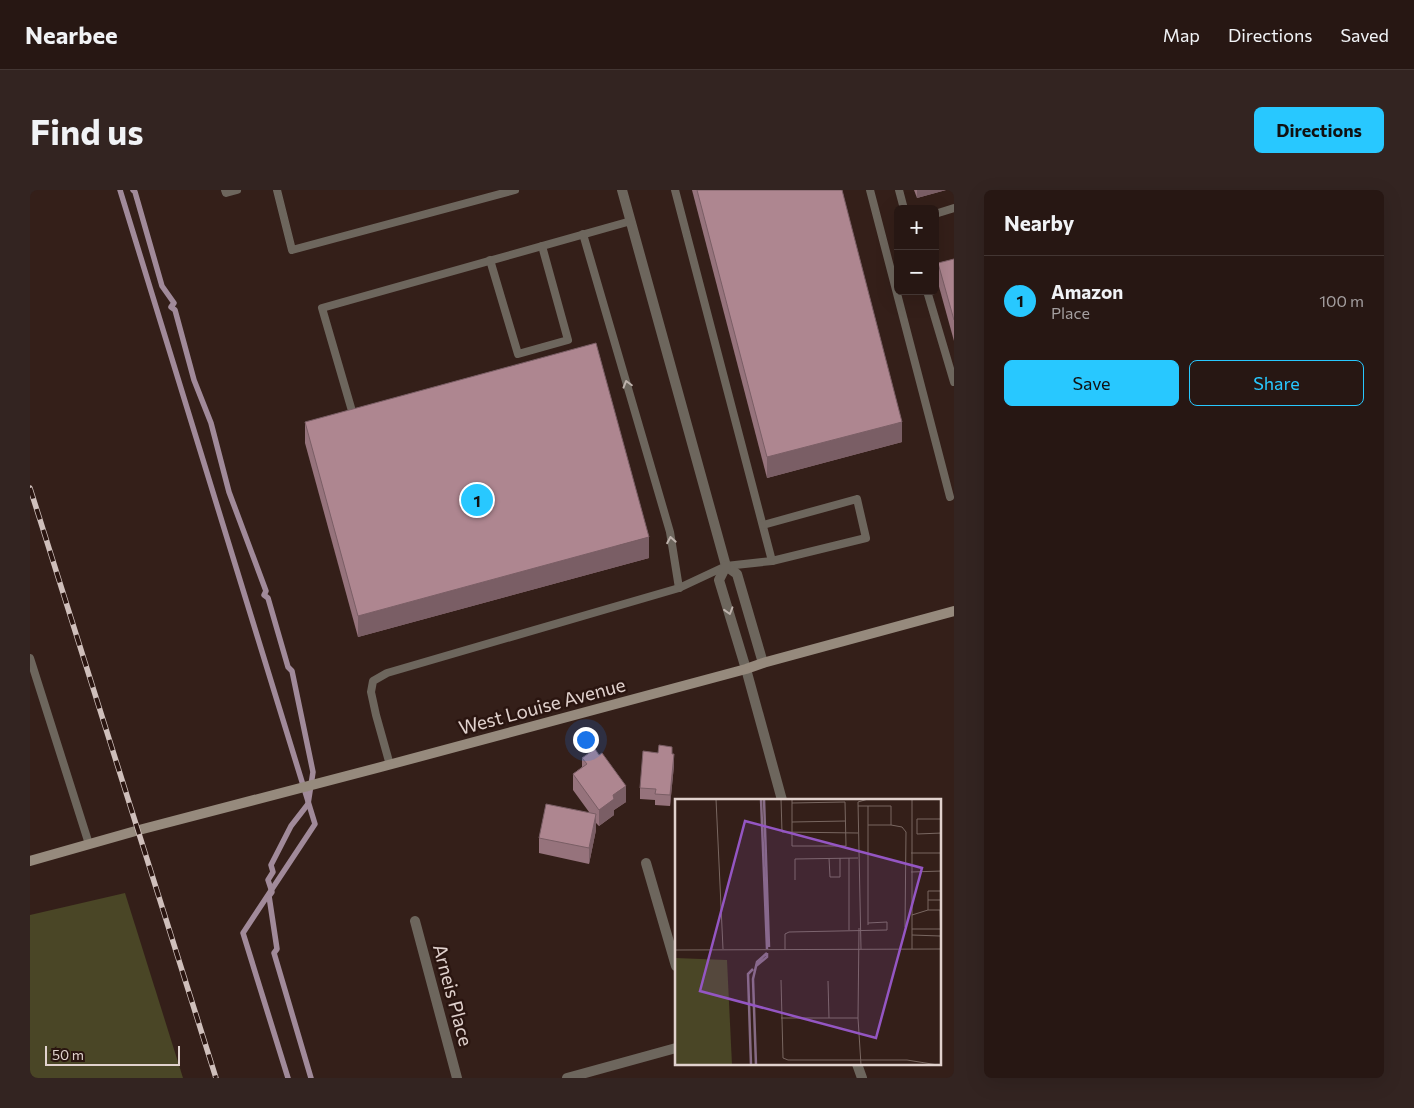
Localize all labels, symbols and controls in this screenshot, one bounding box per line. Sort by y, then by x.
text: Nearbee [25,20,118,49]
text: Map [1163,24,1200,46]
text: Directions [1228,24,1312,46]
text: Saved [1340,24,1389,46]
button: Directions [1254,107,1384,153]
text: Find us [30,109,144,152]
map controls [894,205,939,295]
button: + [894,205,939,250]
text: Nearby [1004,210,1074,235]
button: − [894,250,939,295]
text: Amazon [1051,280,1123,303]
text: 1 [1016,291,1024,310]
text: 100 m [1319,291,1364,310]
text: Place [1051,303,1090,322]
button: Save [1004,360,1179,406]
button: Share [1189,360,1364,406]
one-way arrow [622,379,633,388]
pin: 1 [461,481,493,519]
one-way arrow [666,536,676,544]
one-way arrow [723,607,733,615]
street label: West Louise Avenue [456,672,628,739]
your location [573,727,599,753]
inset map [675,799,942,1066]
street label: Arneis Place [429,941,478,1049]
scale bar [45,1043,180,1066]
text: 50 m [52,1046,84,1063]

